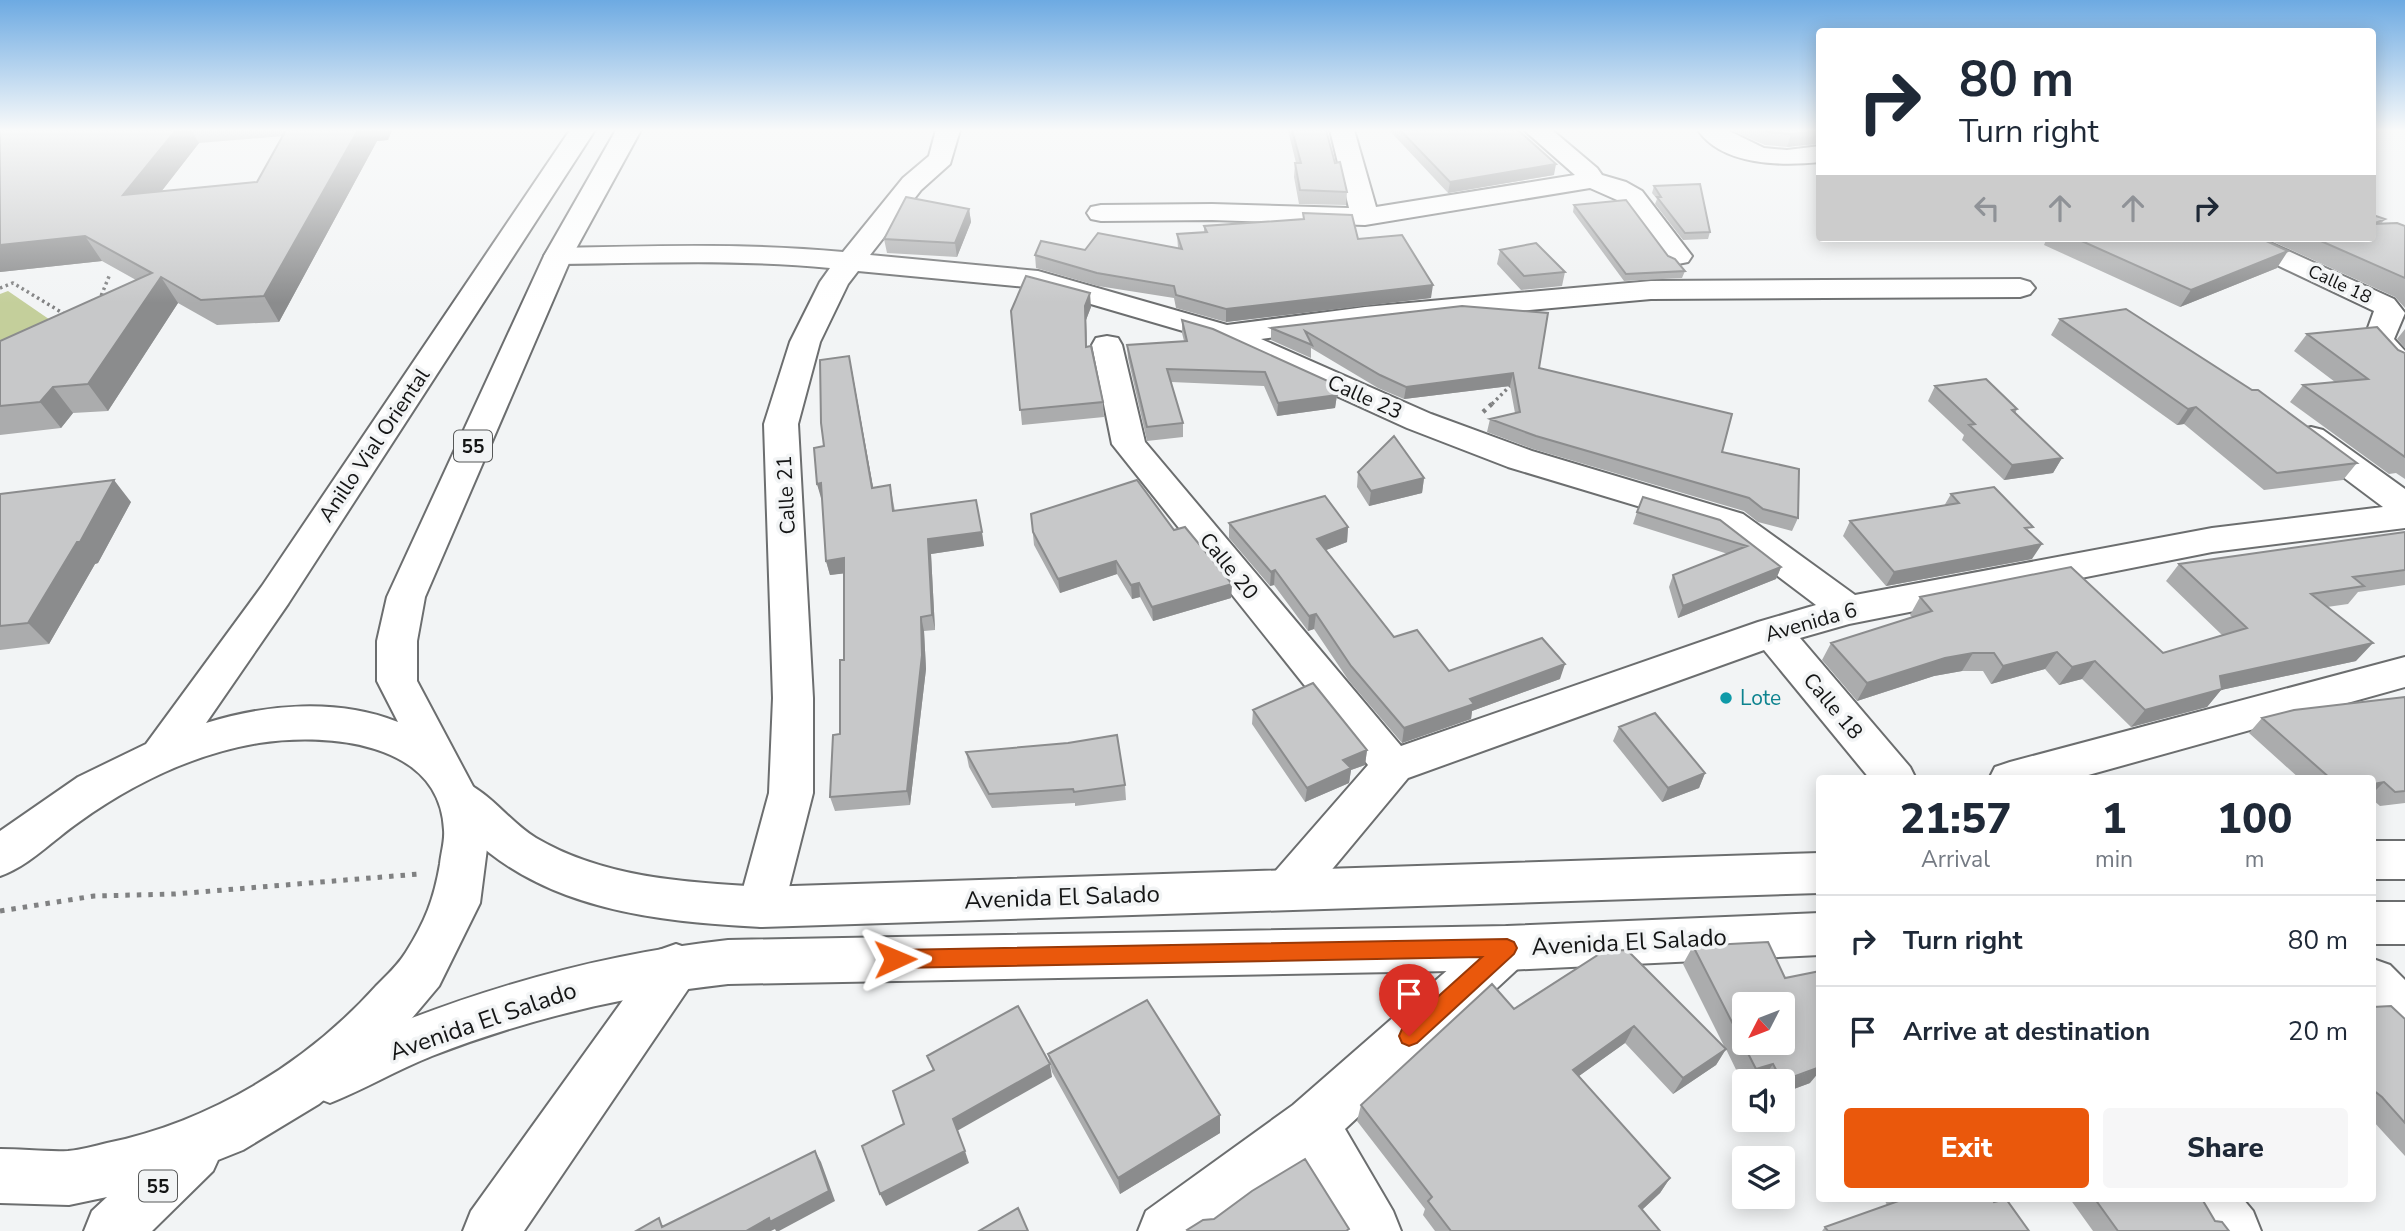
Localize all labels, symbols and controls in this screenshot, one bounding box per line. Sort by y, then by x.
text: 80 m [1959,46,2074,113]
icon: right [1844,56,1935,147]
text: Turn right [1959,110,2099,153]
icon: left [1968,189,2006,227]
icon: ahead [2041,189,2079,227]
icon: ahead [2114,189,2152,227]
icon: right [2187,189,2225,227]
street label: Calle 18 [2304,259,2376,309]
street label: Anillo Vial Oriental [312,362,436,527]
street label: Calle 23 [1323,368,1407,426]
road number: 55 [454,430,492,462]
street label: Calle 21 [770,455,802,535]
street label: Calle 20 [1193,526,1265,606]
street label: Avenida 6 [1762,595,1860,649]
street label: Calle 18 [1797,667,1869,745]
place label: Lote [1740,684,1781,712]
marker: Lote [1718,690,1734,706]
text: 21:57 [1900,791,2011,848]
text: 1 [2101,791,2127,848]
text: 100 [2217,791,2292,848]
text: Arrival [1921,844,1990,875]
text: min [2095,844,2133,875]
text: m [2245,844,2264,875]
street label: Avenida El Salado [964,878,1160,916]
street label: Avenida El Salado [1530,921,1728,963]
position arrow [858,922,932,996]
icon: right [1844,922,1882,960]
text: Turn right [1903,923,2022,958]
text: 80 m [2288,923,2348,958]
pin [1379,964,1439,1036]
street label: Avenida El Salado [385,974,581,1068]
icon: arrive [1390,975,1428,1013]
north arrow [1732,992,1796,1055]
map controls [1732,992,1795,1209]
icon: arrive [1844,1013,1882,1051]
text: Arrive at destination [1903,1014,2150,1049]
text: 20 m [2288,1014,2348,1049]
button: sound [1732,1069,1795,1132]
button: Exit [1844,1108,2089,1188]
button: Share [2103,1108,2348,1188]
button: layers [1732,1146,1795,1209]
road number: 55 [139,1170,177,1202]

